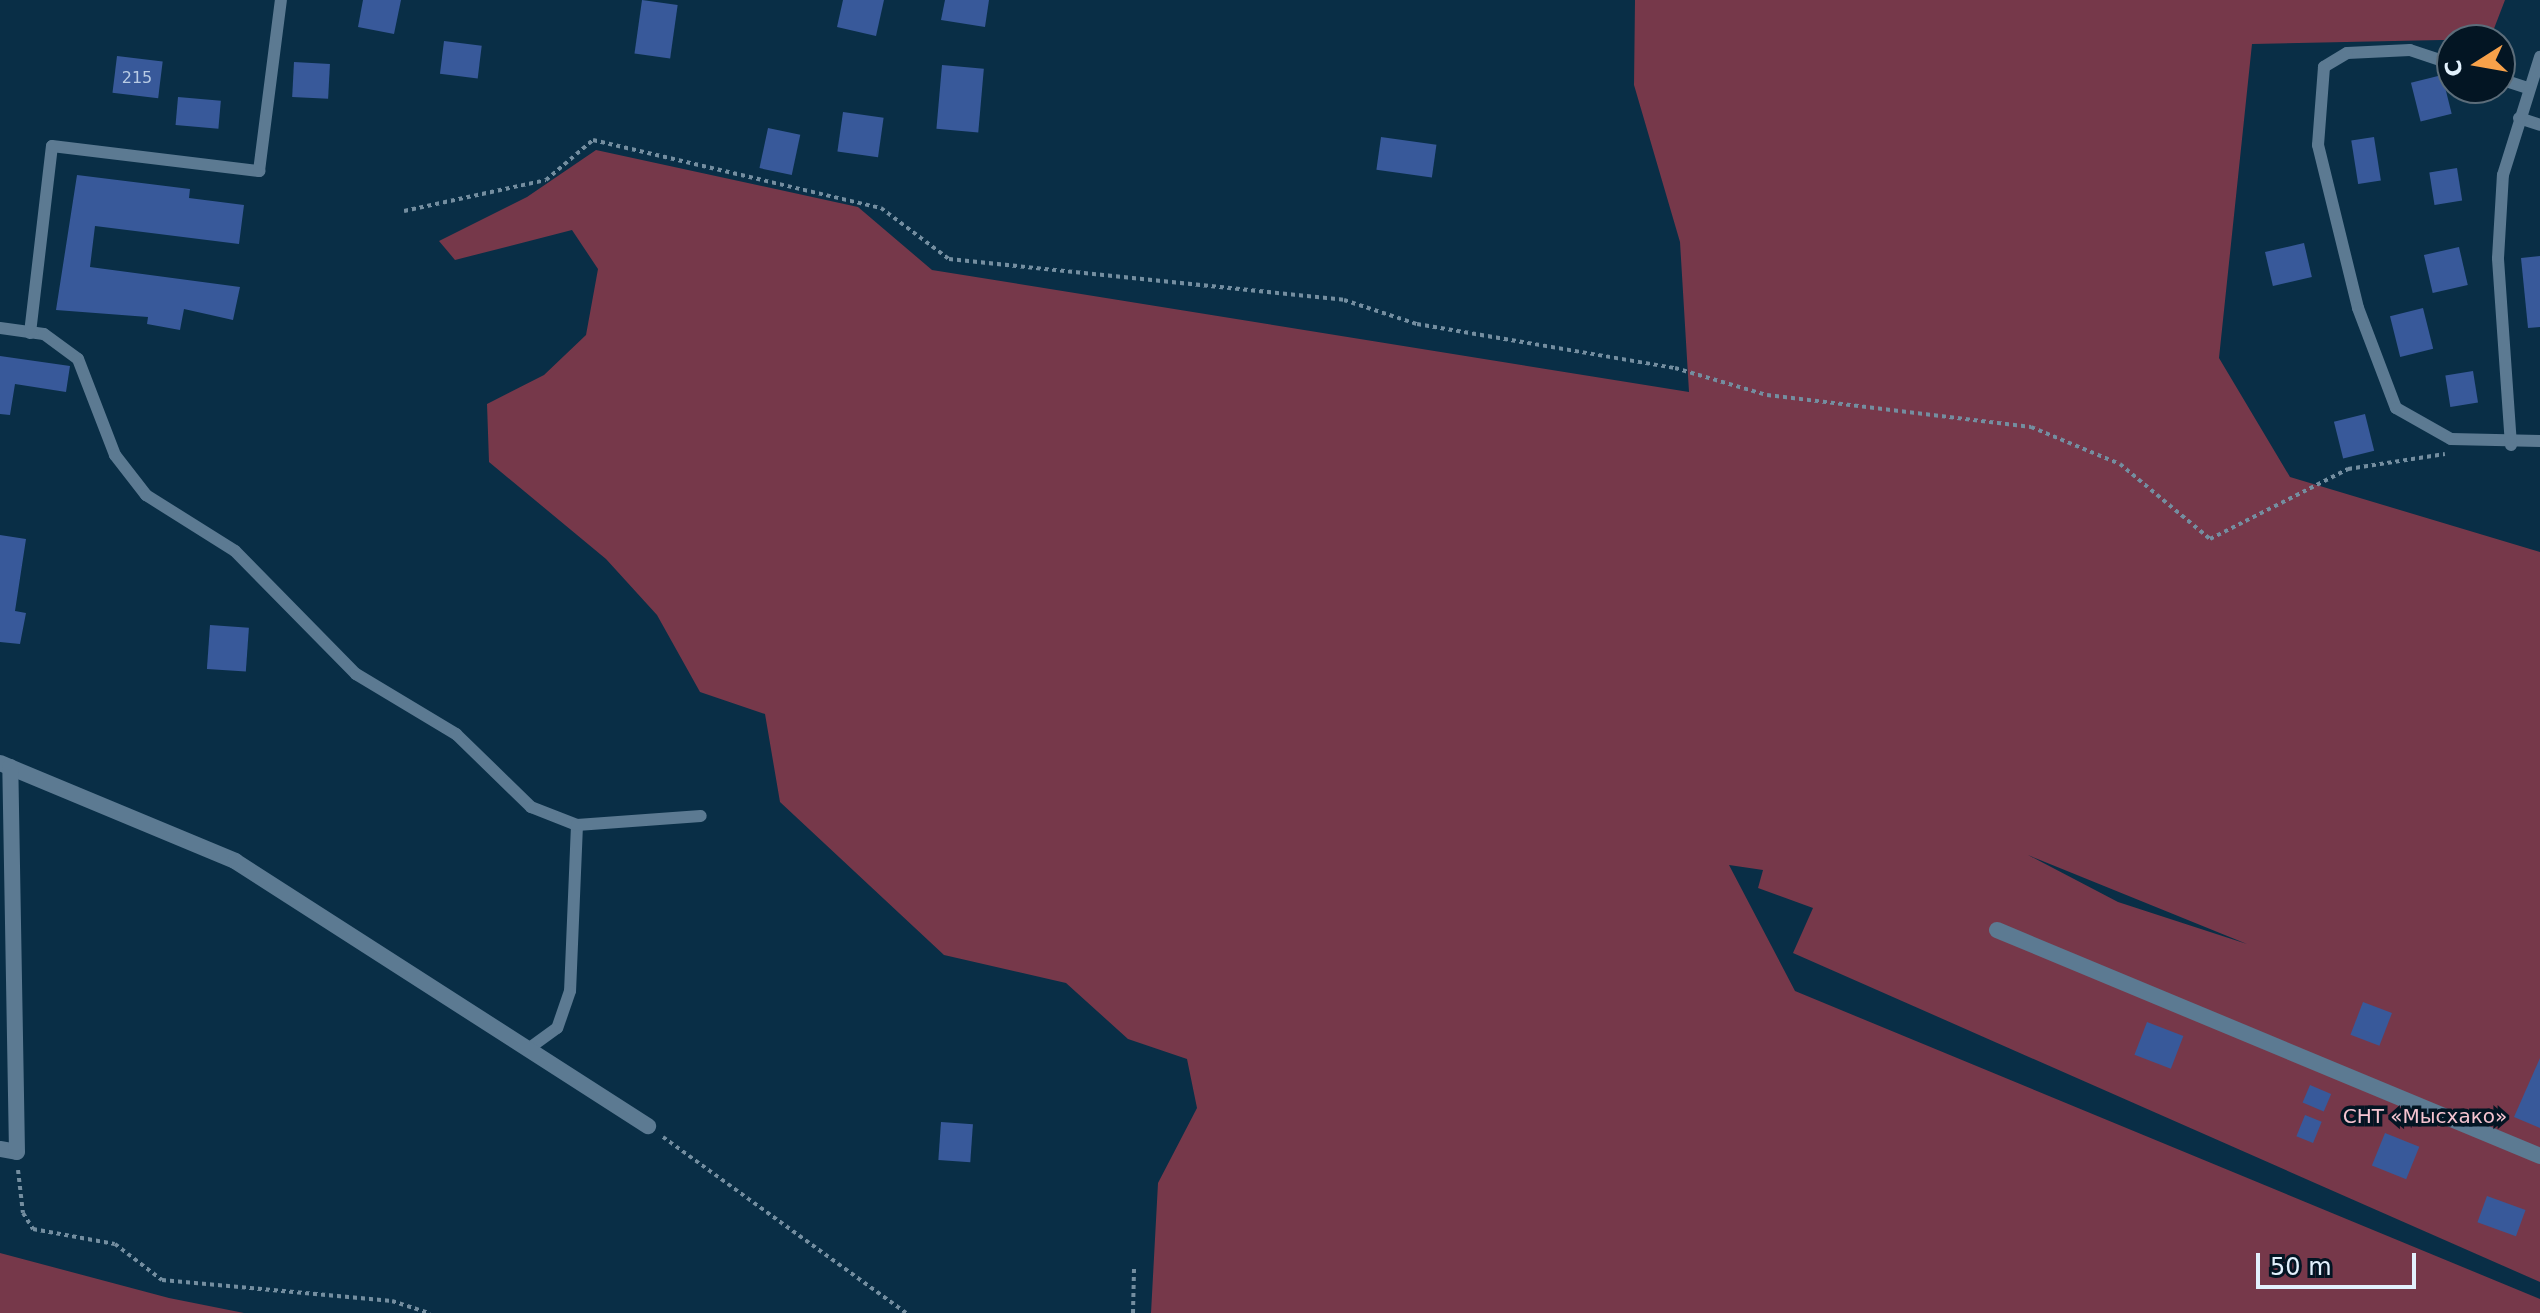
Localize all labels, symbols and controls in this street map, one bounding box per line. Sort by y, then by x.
north arrow [2436,24,2516,104]
text: С [2440,58,2468,79]
house number: 215 [122,68,152,88]
park label: СНТ «Мысхако» [2343,1104,2507,1128]
scale bar [2260,1237,2420,1287]
text: 50 m [2270,1253,2332,1281]

